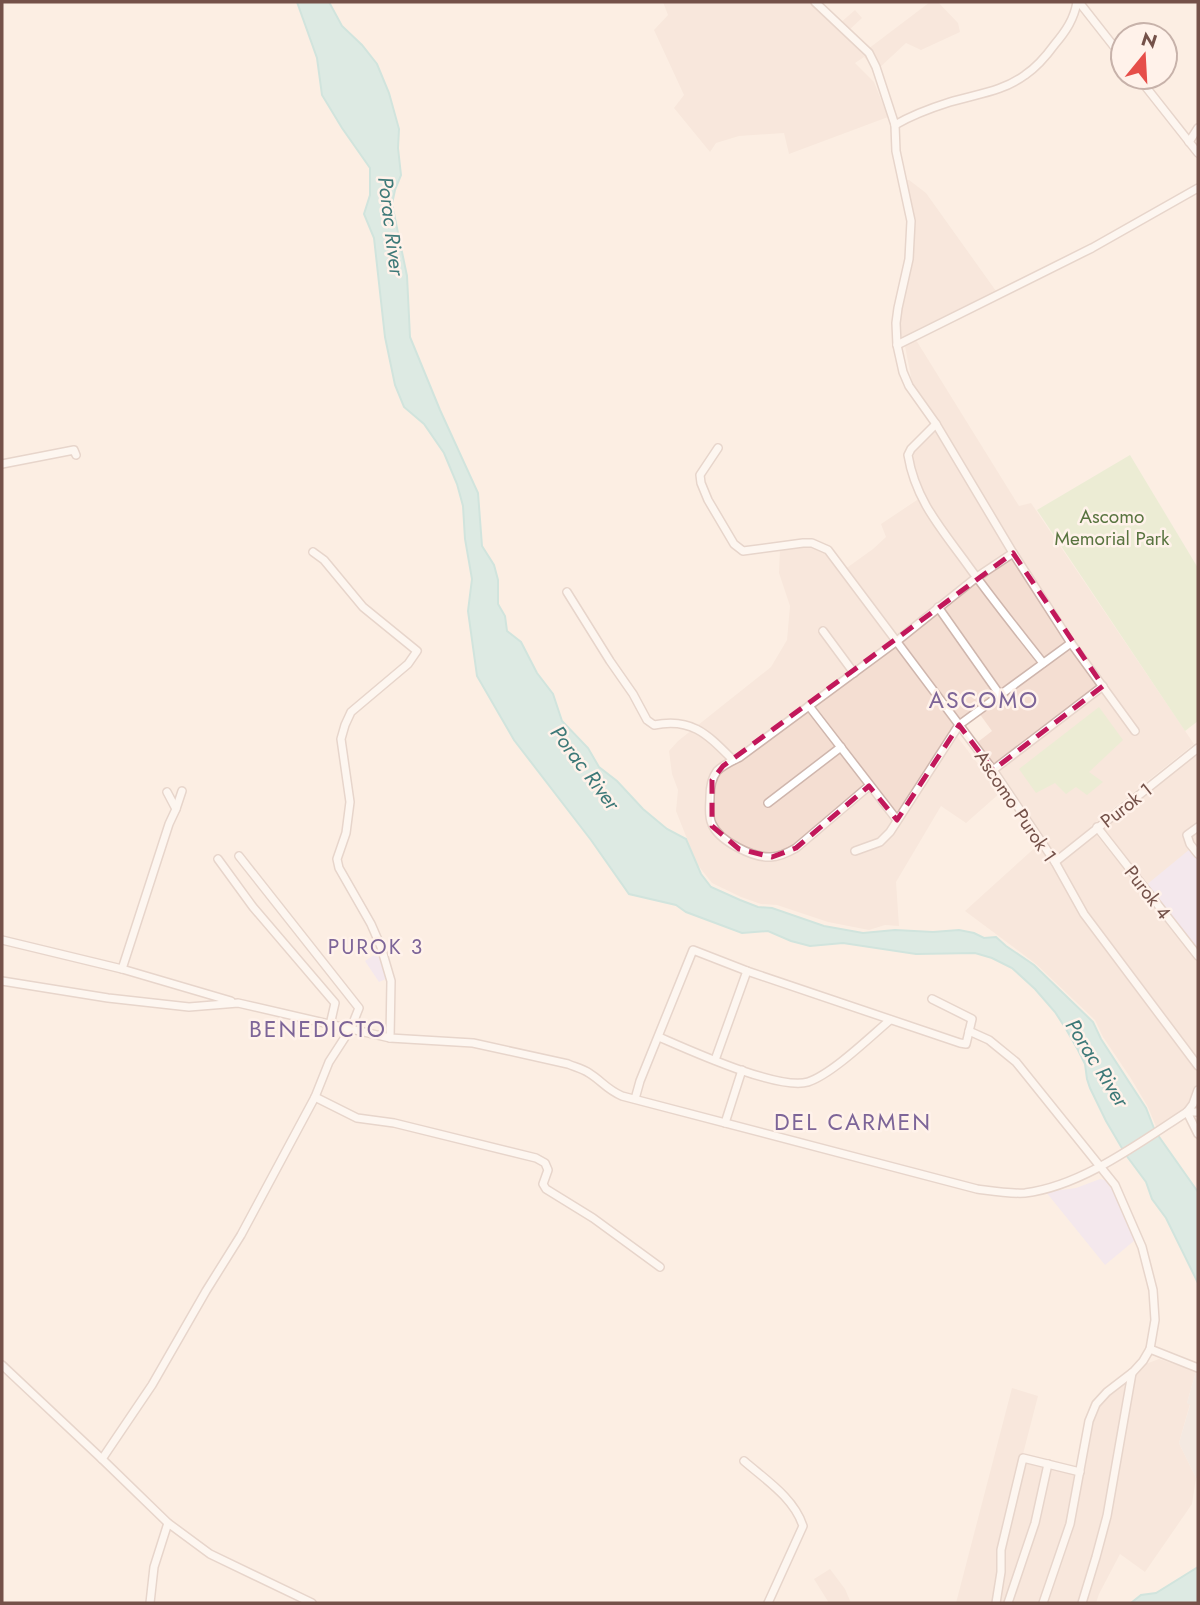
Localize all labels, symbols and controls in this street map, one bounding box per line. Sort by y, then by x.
north arrow [1109,21,1179,91]
text: N [1138,25,1160,55]
water label: Porac River [370,175,412,278]
park label: Ascomo Memorial Park [1055,503,1170,552]
district label: ASCOMO [929,683,1039,717]
water label: Porac River [543,719,627,817]
street label: Ascomo Purok 1 [968,745,1063,868]
street label: Purok 1 [1095,777,1158,834]
street label: Purok 4 [1118,860,1177,925]
district label: PUROK 3 [328,932,424,962]
district label: BENEDICTO [249,1012,387,1046]
water label: Porac River [1058,1013,1137,1114]
district label: DEL CARMEN [774,1105,932,1139]

